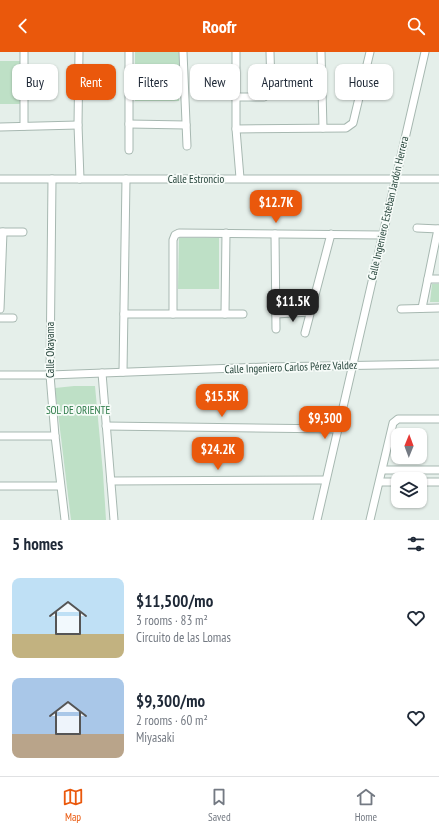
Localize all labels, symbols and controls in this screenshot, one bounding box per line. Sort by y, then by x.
icon: back [12,15,34,37]
text: Roofr [202,15,237,38]
icon: search [405,15,427,37]
chip: Buy [12,64,58,100]
chip: Rent [66,64,116,100]
chip: Filters [124,64,182,100]
chip: New [190,64,240,100]
chip: Apartment [248,64,327,100]
chip: House [335,64,393,100]
street label: Calle Ingeniero Esteban Jardón Herrera [365,135,411,281]
street label: Calle Estroncio [168,172,224,186]
pin: $12.7K [243,190,309,224]
text: $12.7K [259,194,293,211]
pin: $11.5K [260,289,326,323]
text: $11.5K [276,293,310,310]
street label: Calle Okayama [43,322,57,378]
street label: Calle Ingeniero Carlos Pérez Valdez [224,358,358,376]
pin: $15.5K [189,384,255,418]
text: $15.5K [205,388,239,405]
park label: SOL DE ORIENTE [46,403,110,417]
pin: $9,300 [292,406,358,440]
text: $9,300 [308,410,342,427]
north arrow [391,428,427,464]
map controls [391,428,427,508]
pin: $24.2K [185,437,251,471]
text: $24.2K [201,441,235,458]
button: layers [391,472,427,508]
text: 5 homes [12,533,63,555]
icon: filters [405,533,427,555]
text: $11,500/mo [136,590,213,612]
icon: home [44,594,92,642]
icon: heart [405,607,427,629]
text: 3 rooms · 83 m² [136,612,208,629]
text: Circuito de las Lomas [136,629,231,646]
text: $9,300/mo [136,690,205,712]
icon: home [44,694,92,742]
icon: heart [405,707,427,729]
text: 2 rooms · 60 m² [136,712,208,729]
text: Miyasaki [136,729,175,746]
tab: Map [62,786,84,824]
tab: Saved [208,786,231,824]
tab: Home [355,786,377,824]

